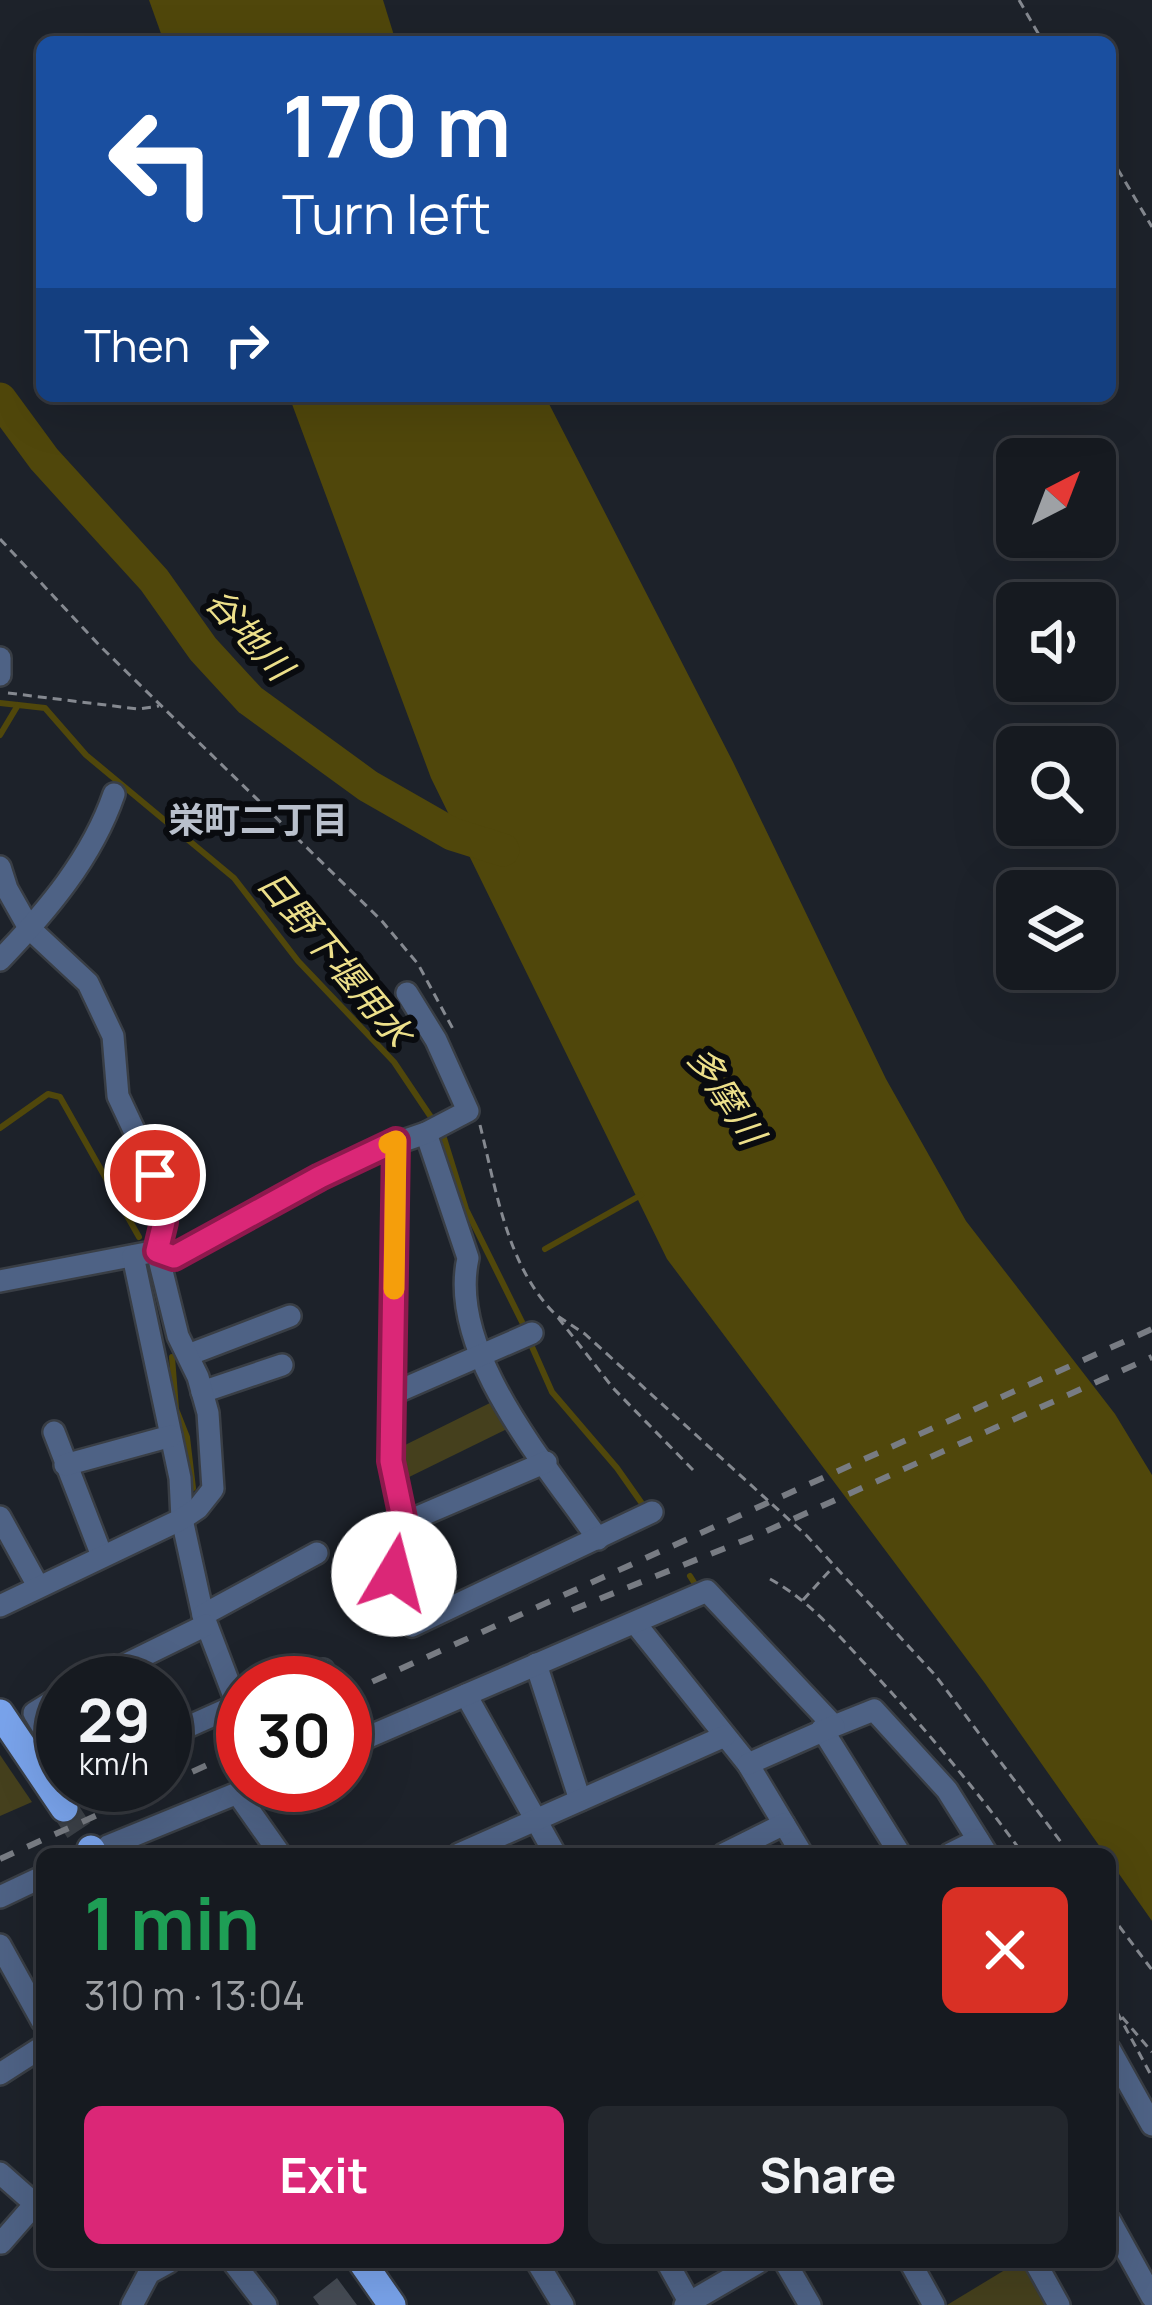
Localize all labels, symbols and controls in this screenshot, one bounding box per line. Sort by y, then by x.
text: 170 m [282,67,511,182]
icon: left [84,84,240,240]
text: Turn left [282,176,491,250]
icon: right [214,312,280,378]
text: Then [84,314,190,376]
north arrow [996,438,1116,558]
map controls [996,438,1116,990]
water label: 谷地川 [195,577,306,693]
button: sound [996,582,1116,702]
button: search [996,726,1116,846]
district label: 栄町二丁目 [168,795,348,844]
water label: 日野下堰用水 [247,859,426,1059]
button: layers [996,870,1116,990]
water label: 多摩川 [676,1036,779,1157]
pin [104,1124,206,1226]
icon: arrive [122,1142,188,1208]
position arrow [331,1511,457,1637]
speed limit sign: 30 [216,1656,372,1812]
text: 29 [77,1678,151,1760]
text: km/h [79,1743,149,1784]
text: 1 min [84,1873,260,1972]
button: close [942,1887,1068,2013]
text: 310 m · 13:04 [84,1968,305,2022]
button: Exit [84,2106,564,2244]
button: Share [588,2106,1068,2244]

